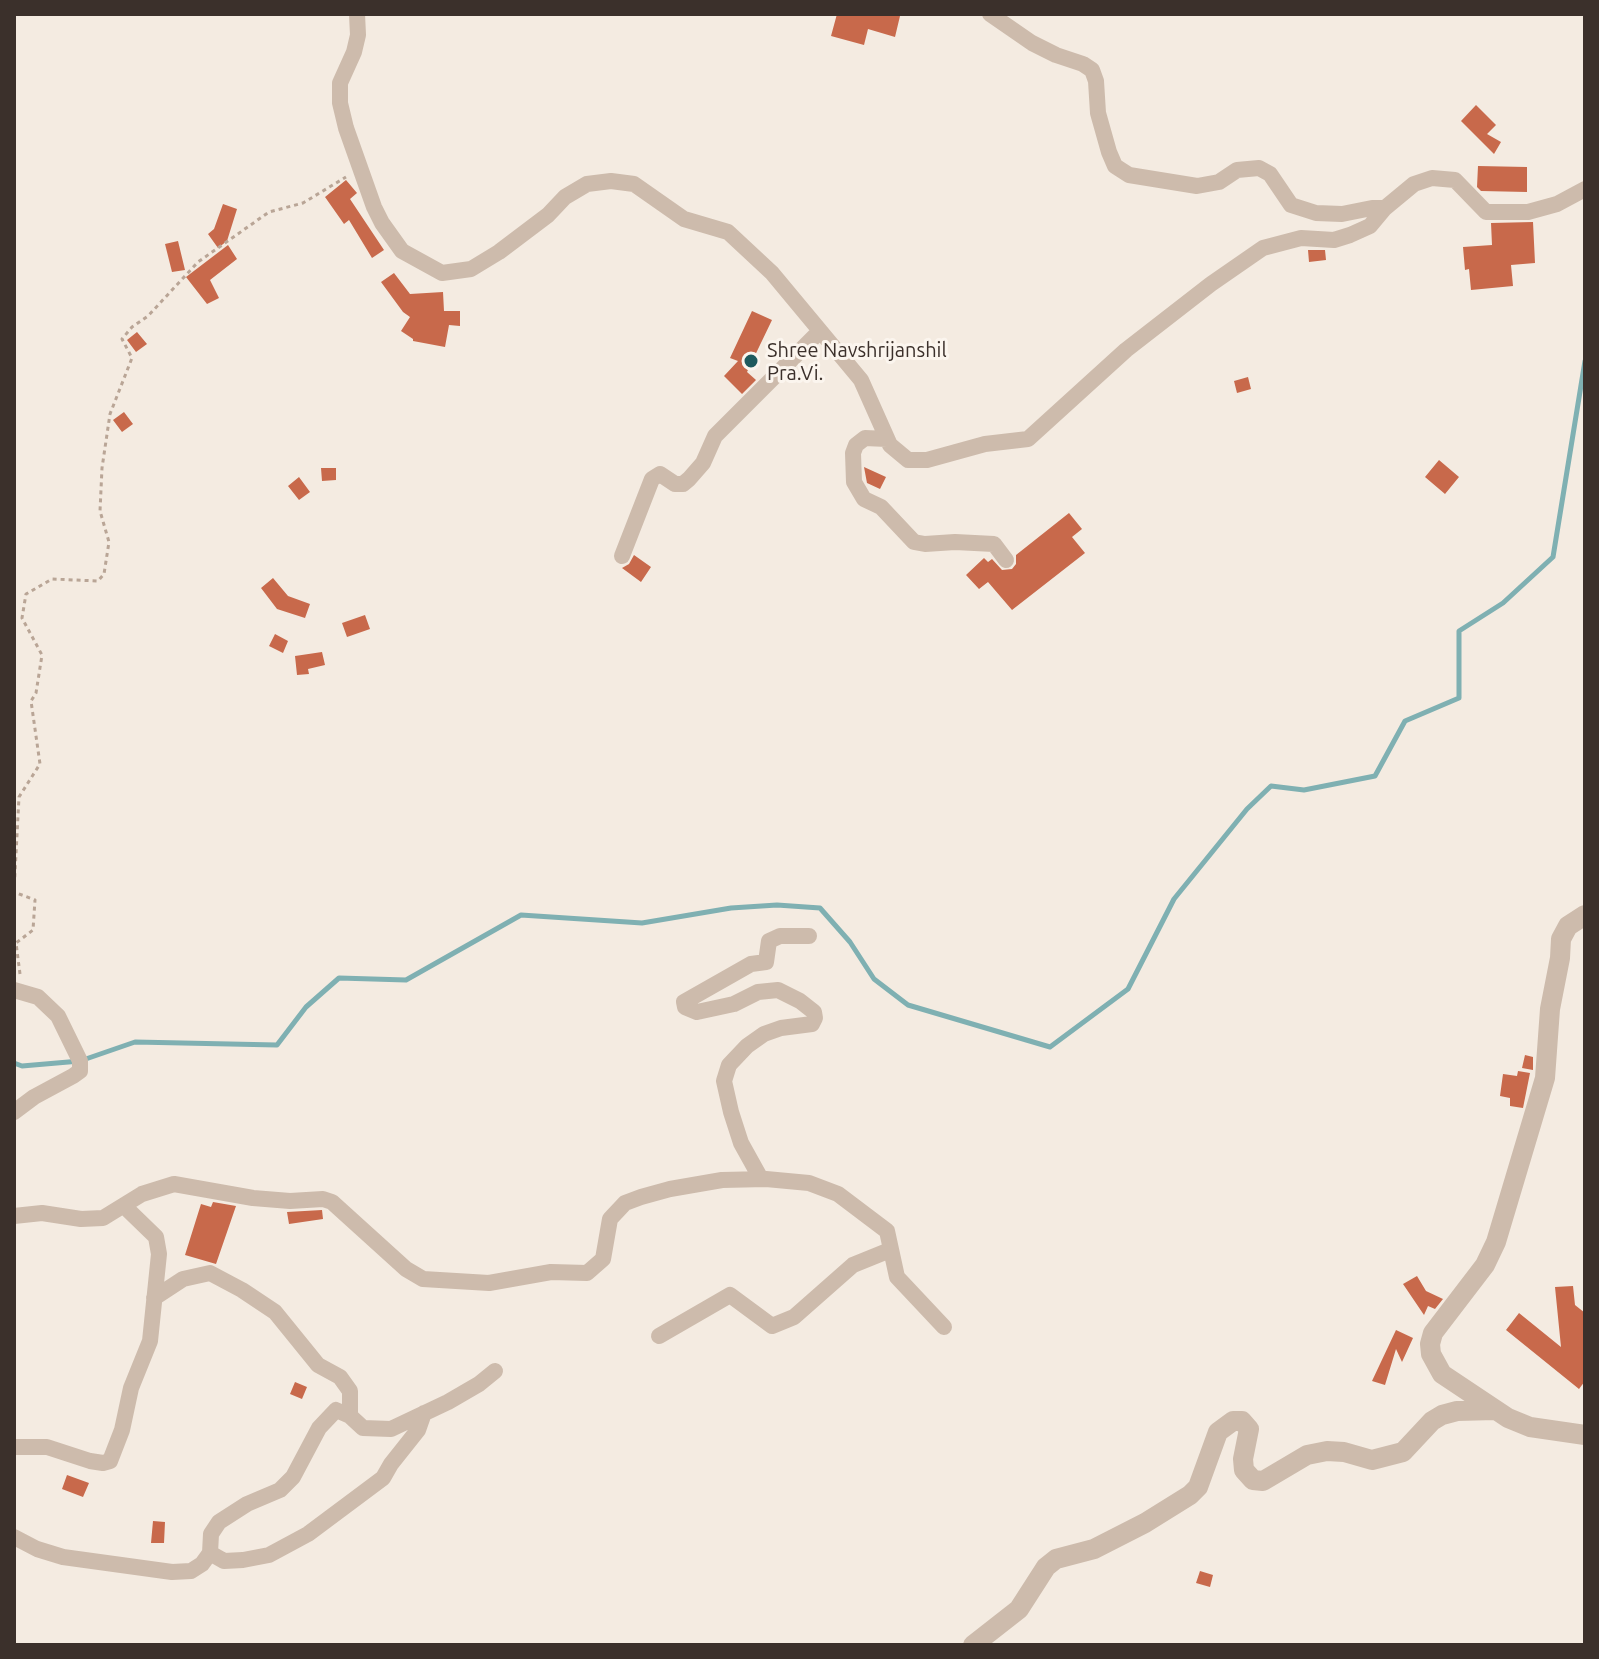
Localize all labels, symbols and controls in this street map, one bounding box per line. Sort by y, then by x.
place label: Shree Navshrijanshil Pra.Vi. [767,338,947,385]
marker: Shree Navshrijanshil Pra.Vi. [742,352,760,370]

